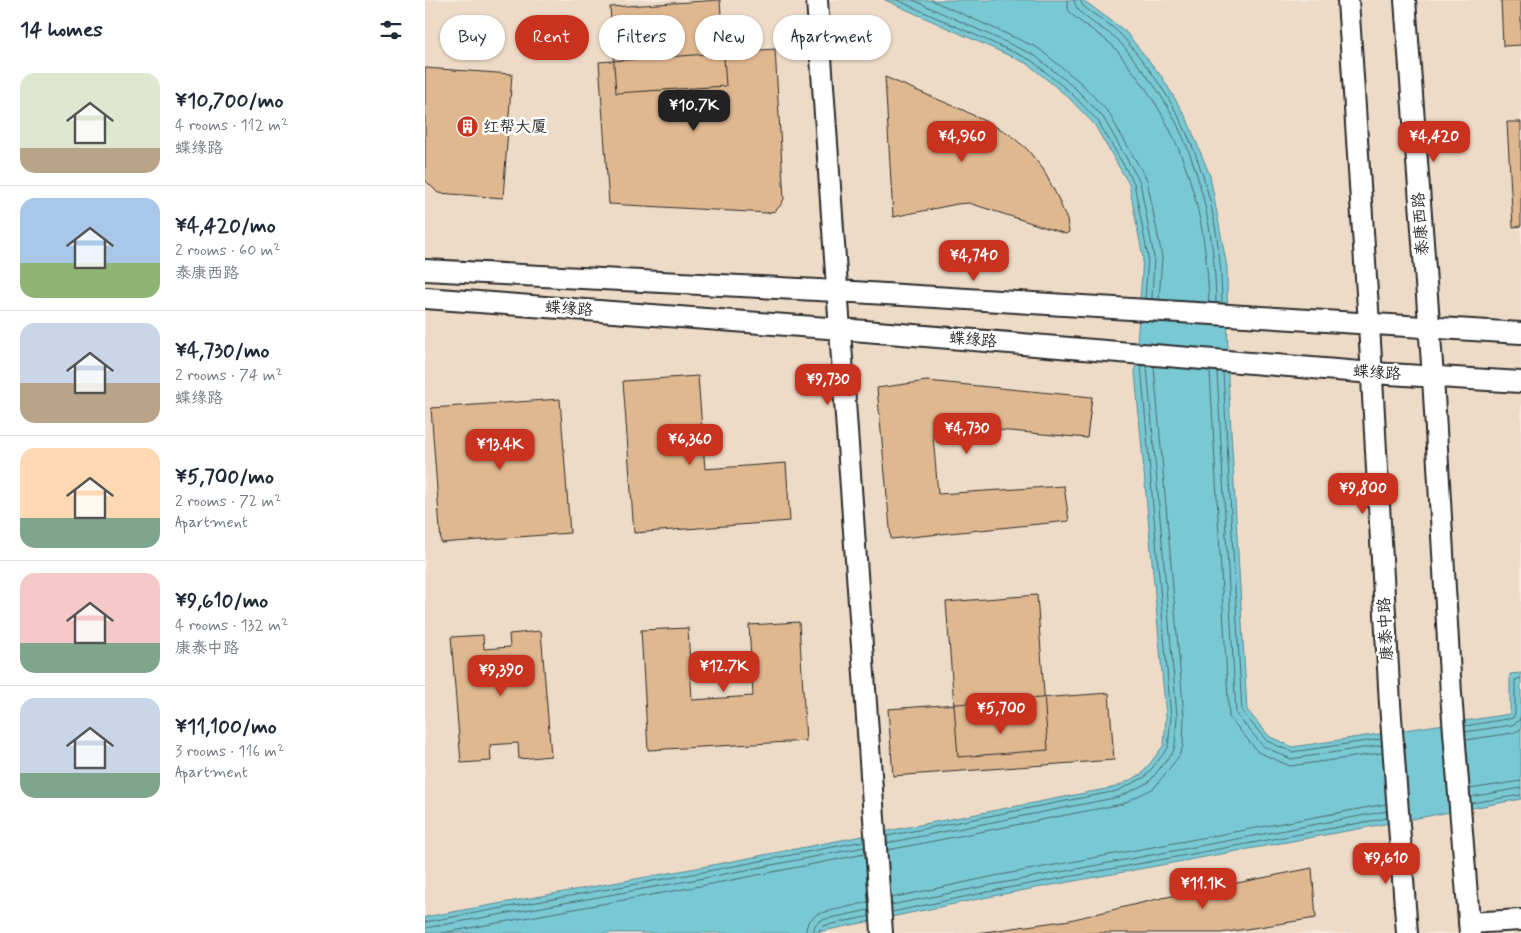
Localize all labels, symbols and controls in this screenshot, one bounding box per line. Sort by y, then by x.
chip: Buy [440,15,505,60]
chip: Rent [515,15,589,60]
chip: Filters [599,15,685,60]
chip: New [695,15,763,60]
chip: Apartment [773,15,891,60]
text: 14 homes [20,16,103,44]
icon: filters [377,16,405,44]
text: ¥10,700/mo [175,87,283,115]
pin: ¥10.7K [653,90,735,132]
icon: home [60,93,120,153]
text: ¥10.7K [669,95,719,116]
text: 4 rooms · 112 m² [175,115,288,136]
building icon: 红帮大厦 [455,115,479,139]
place label: 红帮大厦 [483,117,547,138]
pin: ¥4,960 [921,120,1003,163]
pin: ¥4,420 [1393,120,1475,163]
text: ¥4,960 [938,126,986,147]
text: ¥4,420 [1409,126,1459,147]
text: 蝶缘路 [175,138,223,159]
street label: 泰康西路 [1408,191,1434,257]
text: ¥4,420/mo [175,212,276,240]
icon: home [60,218,120,278]
text: 2 rooms · 60 m² [175,240,280,261]
pin: ¥4,740 [933,240,1015,282]
text: ¥4,740 [950,245,998,266]
text: 泰康西路 [175,263,239,284]
street label: 蝶缘路 [544,297,594,321]
street label: 蝶缘路 [948,327,998,353]
text: ¥4,730/mo [175,337,270,365]
icon: home [60,343,120,403]
street label: 蝶缘路 [1352,361,1402,385]
pin: ¥9,730 [787,364,869,406]
text: 2 rooms · 74 m² [175,365,283,386]
text: ¥9,730 [806,369,850,390]
text: 蝶缘路 [175,388,223,409]
pin: ¥4,730 [926,412,1008,455]
text: ¥4,730 [944,418,990,439]
pin: ¥6,360 [649,424,731,466]
pin: ¥13.4K [459,428,541,471]
text: ¥6,360 [668,429,712,450]
text: ¥13.4K [476,434,524,455]
text: ¥5,700/mo [175,463,274,491]
icon: home [60,468,120,528]
pin: ¥9,800 [1322,472,1404,515]
text: ¥9,800 [1339,478,1387,499]
text: 2 rooms · 72 m² [175,491,281,512]
text: Apartment [175,512,248,533]
text: ¥9,610/mo [175,587,268,615]
icon: home [60,593,120,653]
street label: 康泰中路 [1374,596,1398,662]
text: 4 rooms · 132 m² [175,615,288,636]
text: 康泰中路 [175,638,239,659]
pin: ¥12.7K [683,650,765,693]
pin: ¥9,390 [460,654,542,697]
text: ¥12.7K [699,656,749,677]
text: ¥9,390 [479,660,523,681]
pin: ¥5,700 [960,692,1042,735]
text: ¥5,700 [977,698,1025,719]
text: ¥11,100/mo [175,713,277,741]
icon: home [60,718,120,778]
text: 3 rooms · 116 m² [175,741,284,762]
text: Apartment [175,762,248,783]
pin: ¥9,610 [1345,842,1427,885]
text: ¥9,610 [1364,848,1408,869]
pin: ¥11.1K [1162,868,1244,910]
text: ¥11.1K [1180,873,1226,894]

